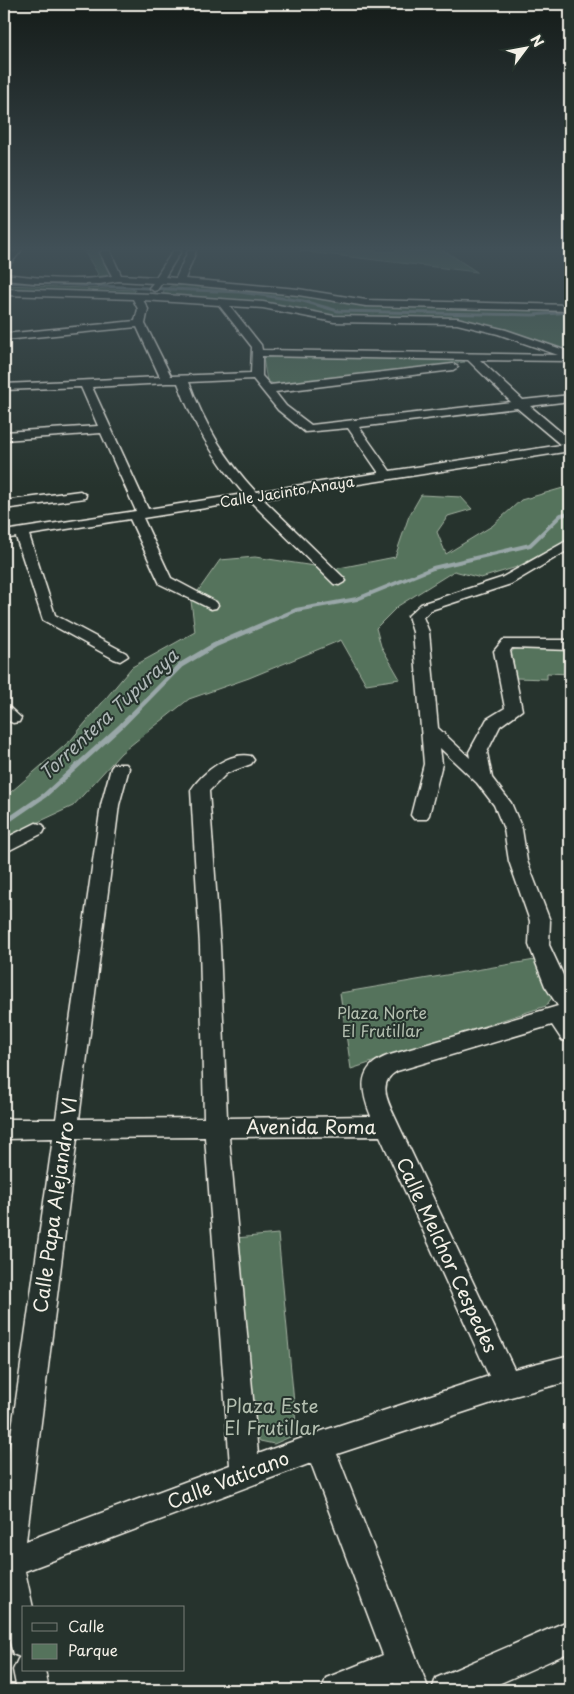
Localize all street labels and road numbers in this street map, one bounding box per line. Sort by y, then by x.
street label: Calle Jacinto Anaya [218,470,356,513]
street label: Calle Papa Alejandro VI [25,1095,83,1315]
street label: Avenida Roma [246,1112,376,1140]
street label: Calle Melchor Cespedes [390,1152,506,1357]
street label: Calle Vaticano [163,1443,293,1515]

